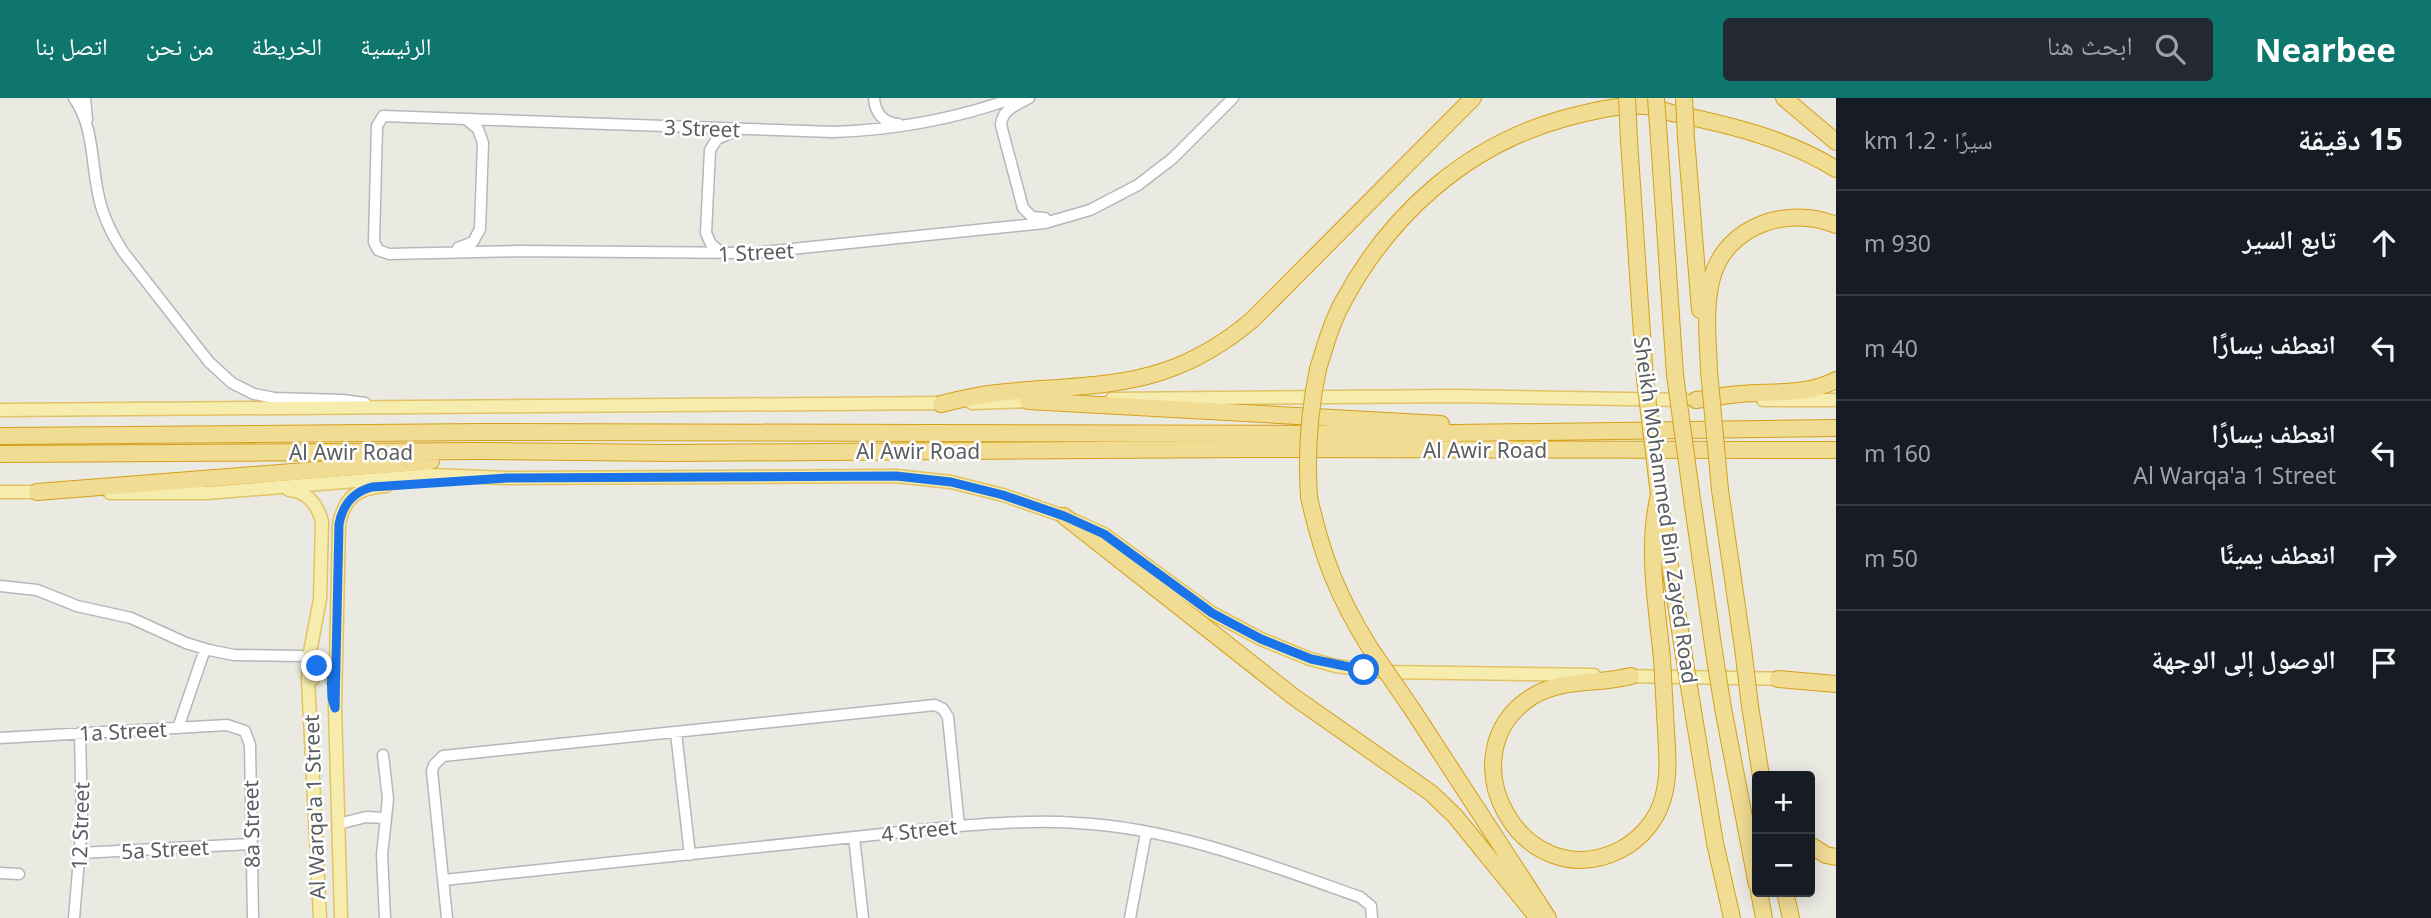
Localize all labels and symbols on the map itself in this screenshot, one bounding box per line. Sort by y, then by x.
street label: 3 Street [663,113,741,143]
street label: 1 Street [717,236,795,268]
street label: Sheikh Mohammed Bin Zayed Road [1628,335,1704,685]
street label: Al Awir Road [1423,436,1547,464]
street label: Al Awir Road [856,437,980,465]
street label: Al Awir Road [289,438,413,466]
route end [301,650,332,681]
route start [1348,654,1379,685]
street label: Al Warqa'a 1 Street [297,714,331,900]
street label: 1a Street [78,715,168,747]
street label: 8a Street [236,779,266,868]
street label: 12 Street [64,781,96,871]
street label: 4 Street [880,812,959,848]
street label: 5a Street [120,833,210,865]

